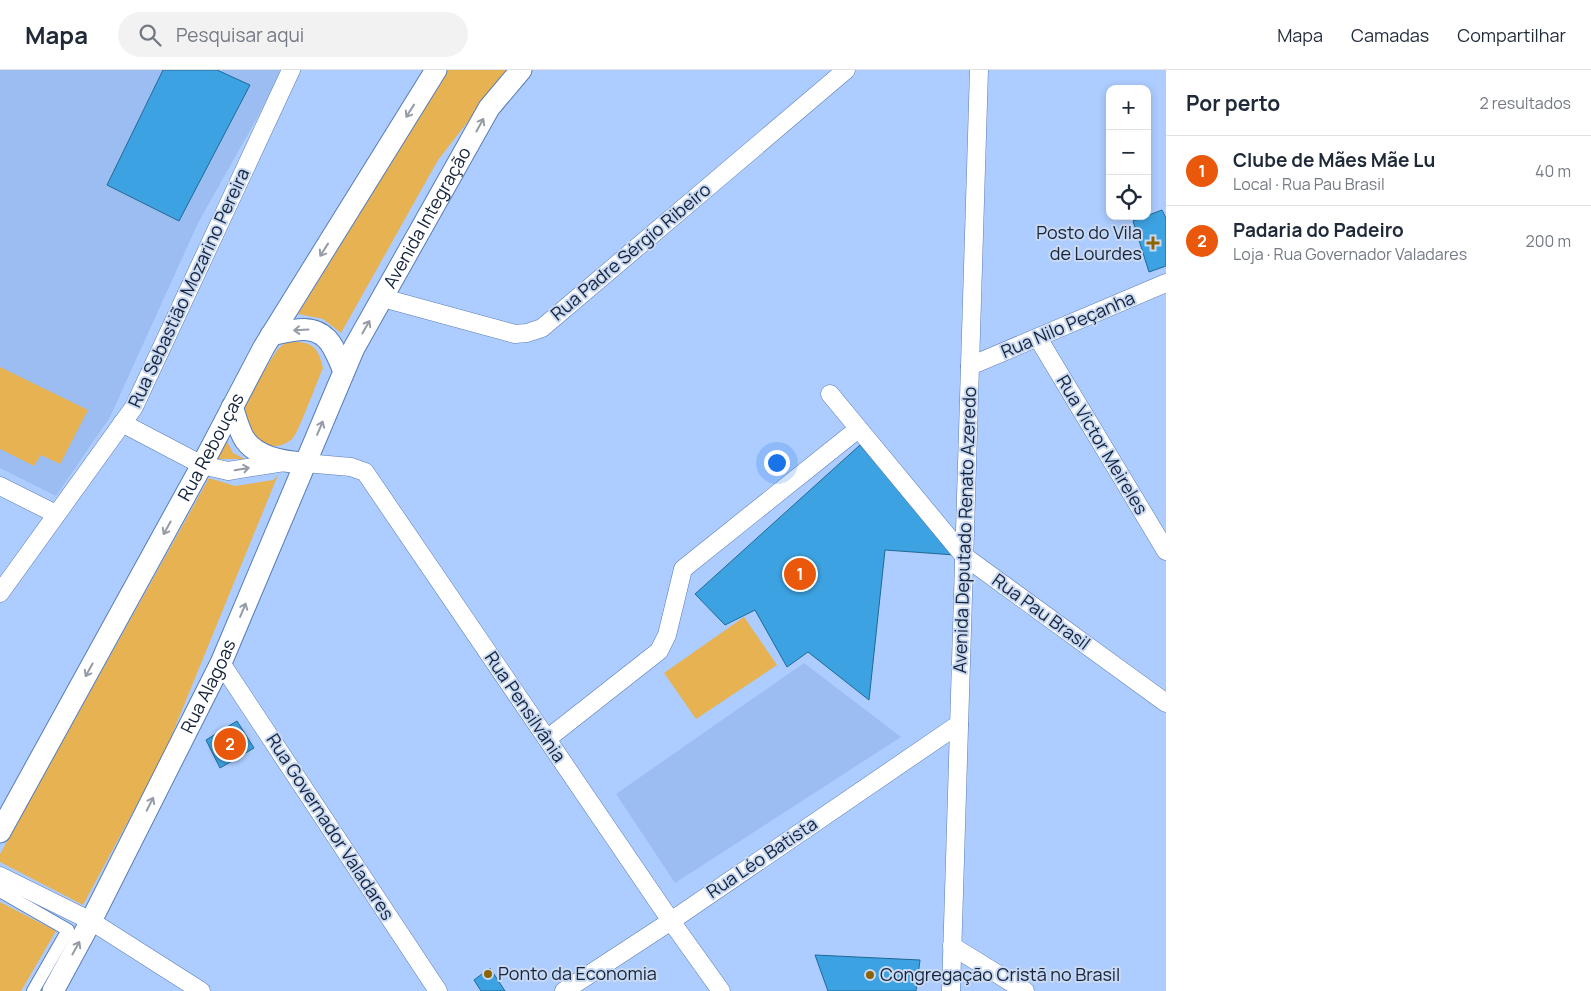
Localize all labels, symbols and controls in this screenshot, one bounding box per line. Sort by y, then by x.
search box [118,12,468,57]
text: Mapa [25,18,88,51]
icon: search [136,21,164,49]
text: Pesquisar aqui [176,22,304,48]
text: Mapa [1277,23,1323,47]
text: Camadas [1351,23,1429,47]
text: Compartilhar [1457,23,1566,47]
map controls [1106,85,1151,220]
button: + [1106,85,1151,130]
text: Por perto [1186,89,1280,117]
text: 2 resultados [1480,92,1571,114]
one-way arrow [404,104,414,118]
one-way arrow [475,117,485,132]
button: − [1106,130,1151,175]
street label: Avenida Integração [377,142,476,292]
text: Clube de Mães Mãe Lu [1233,147,1435,173]
text: 1 [1198,160,1206,182]
text: 40 m [1535,160,1571,182]
street label: Rua Sebastião Mozarino Pereira [122,164,254,411]
text: Local · Rua Pau Brasil [1233,173,1385,195]
button: locate [1106,175,1151,220]
street label: Rua Padre Sérgio Ribeiro [545,177,715,325]
text: Padaria do Padeiro [1233,217,1404,243]
place label: Posto do Vila de Lourdes [1036,220,1142,265]
text: 2 [1197,230,1207,252]
text: 200 m [1526,230,1571,252]
marker: Posto do Vila de Lourdes [1146,236,1160,250]
one-way arrow [319,242,329,256]
text: Loja · Rua Governador Valadares [1233,243,1467,265]
street label: Rua Nilo Peçanha [997,285,1138,363]
one-way arrow [361,321,371,335]
one-way arrow [293,326,309,335]
street label: Rua Victor Meireles [1052,370,1154,519]
street label: Avenida Deputado Renato Azeredo [947,386,981,674]
street label: Rua Rebouças [172,389,249,505]
one-way arrow [316,421,325,436]
your location [764,450,790,476]
one-way arrow [234,463,250,473]
one-way arrow [162,520,171,535]
pin: 1 [784,555,816,593]
street label: Rua Pau Brasil [988,568,1095,655]
one-way arrow [239,603,249,618]
street label: Rua Alagoas [174,635,241,737]
street label: Rua Pensilvânia [480,646,572,767]
one-way arrow [83,663,93,677]
pin: 2 [214,725,246,763]
street label: Rua Governador Valadares [261,729,400,924]
one-way arrow [146,797,155,812]
street label: Rua Léo Batista [701,811,822,903]
one-way arrow [71,941,81,956]
place label: Ponto da Economia [498,961,657,985]
place label: Congregação Cristã no Brasil [880,962,1120,986]
marker: Ponto da Economia [482,968,494,980]
marker: Congregação Cristã no Brasil [864,969,876,981]

